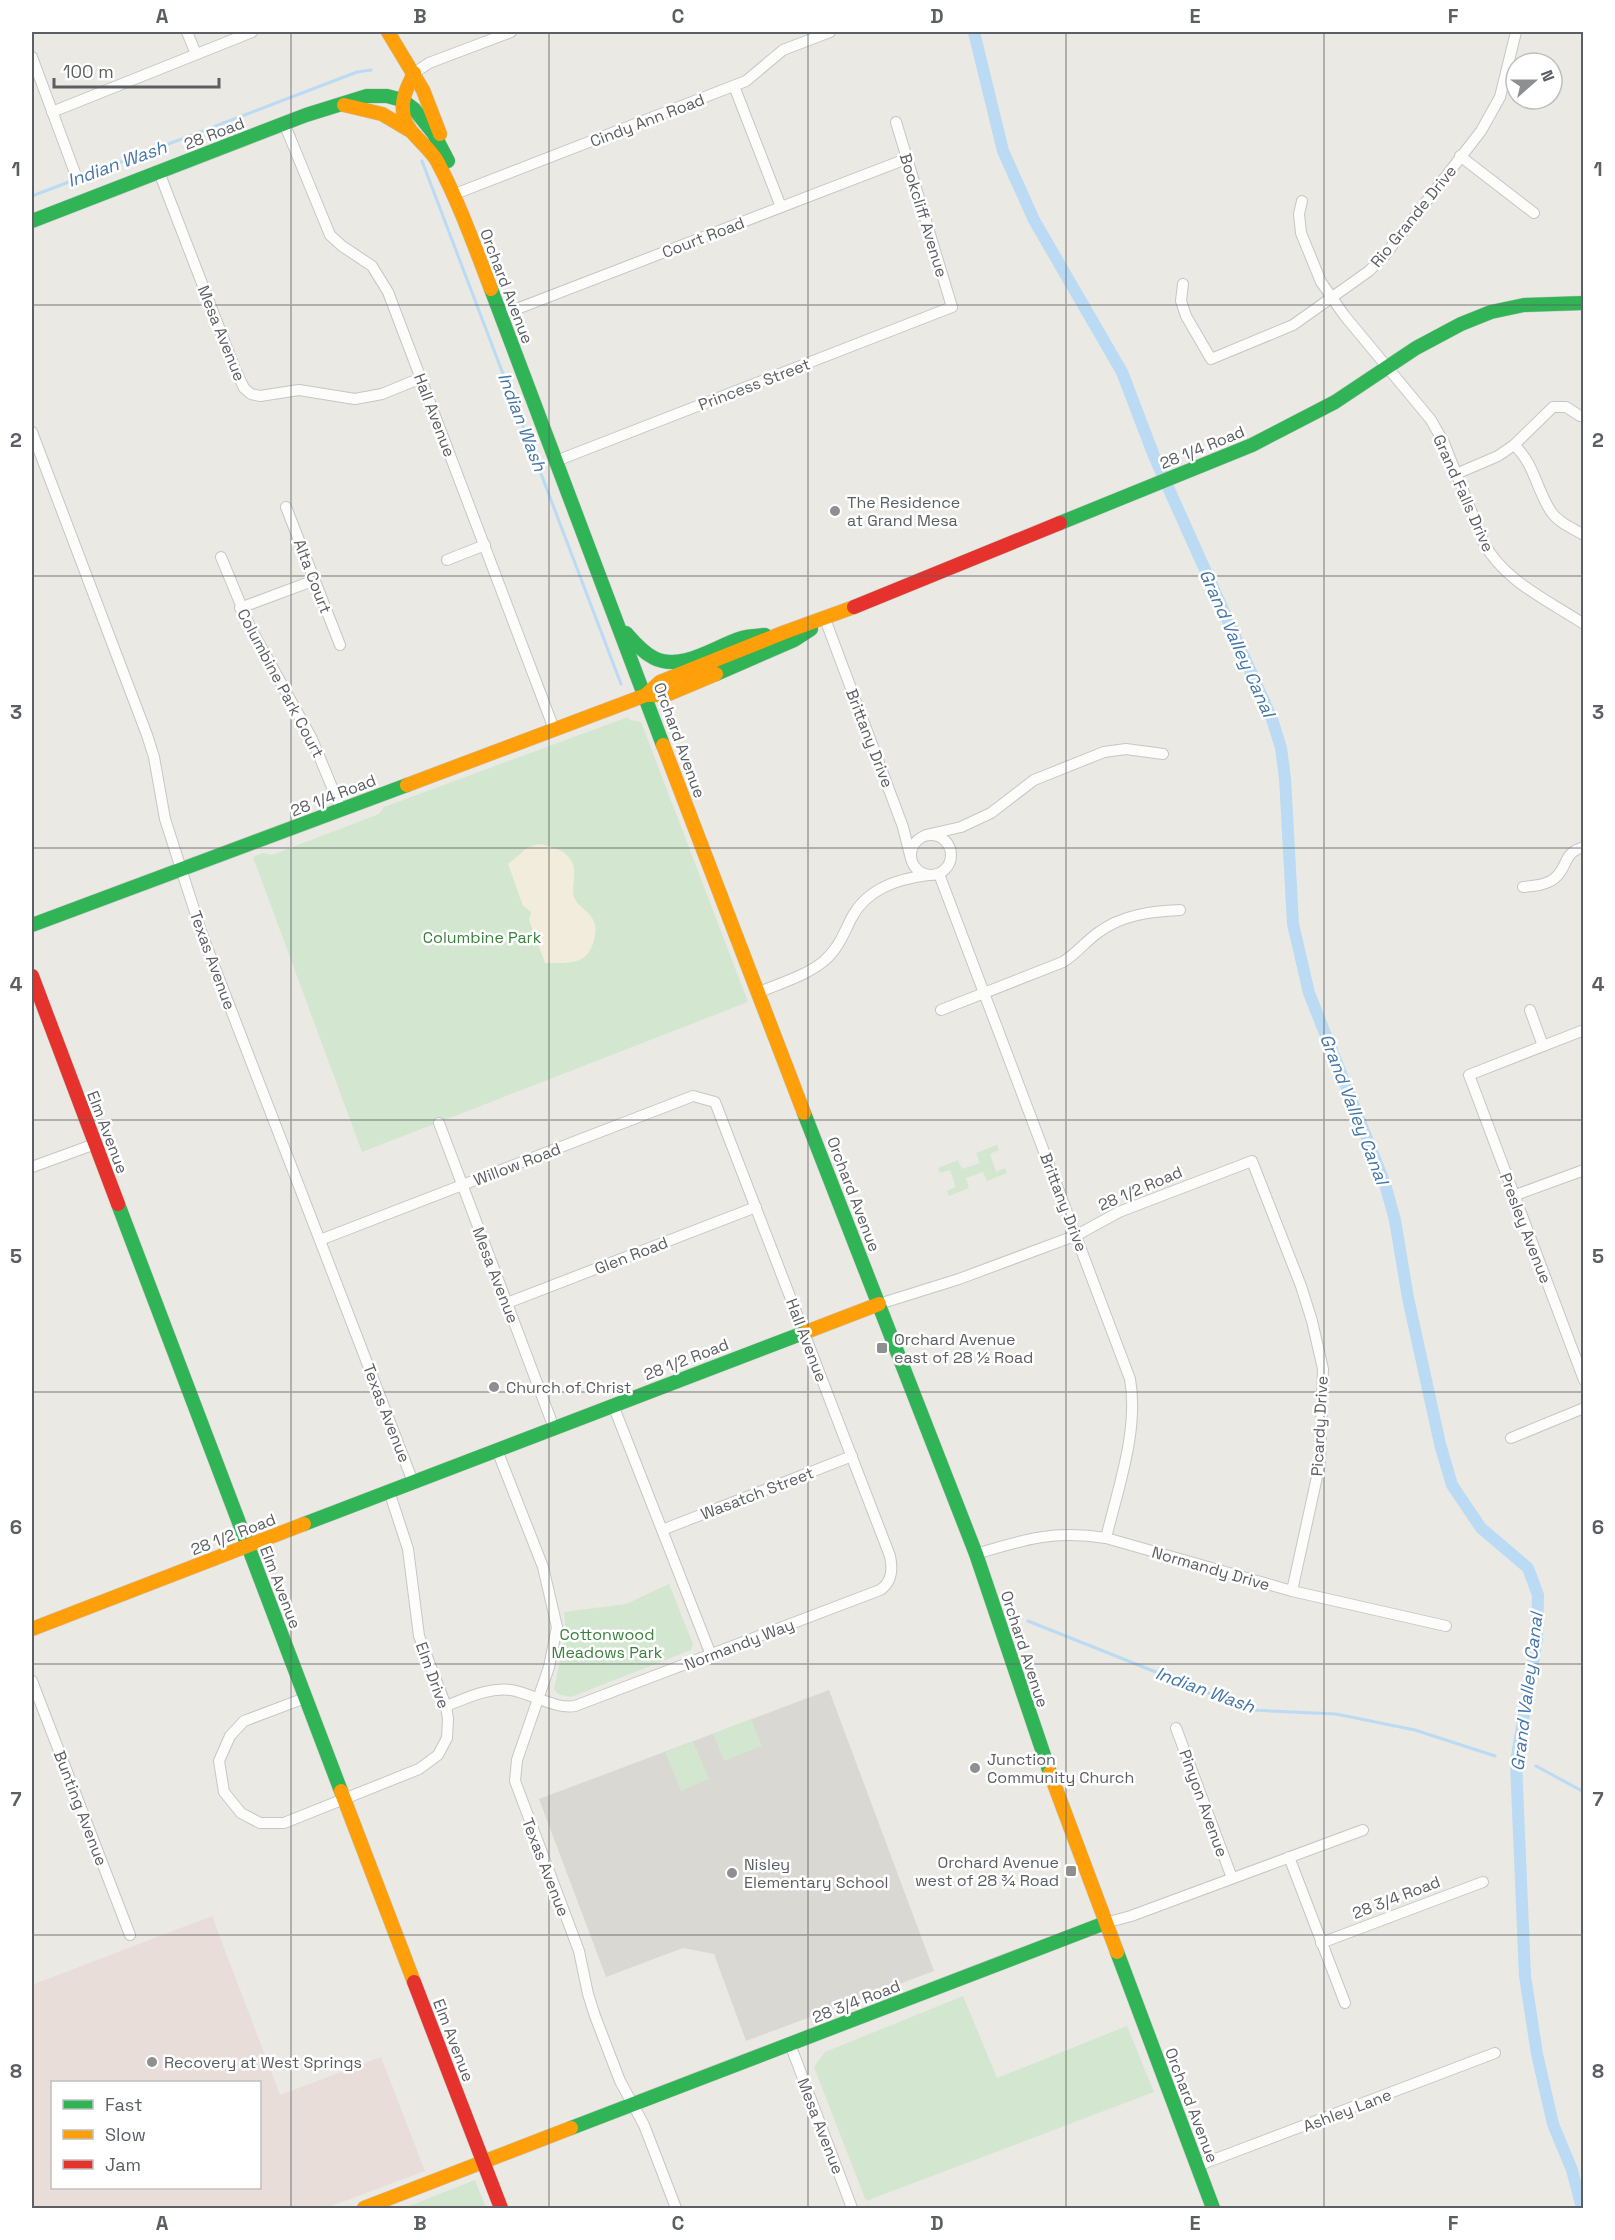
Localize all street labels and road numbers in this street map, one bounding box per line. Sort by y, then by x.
street label: Cindy Ann Road [587,89,707,152]
street label: 28 Road [181,112,247,155]
street label: Bookcliff Avenue [895,151,952,280]
street label: Rio Grande Drive [1366,161,1461,272]
street label: Court Road [659,212,747,263]
street label: Orchard Avenue [475,226,538,347]
street label: Mesa Avenue [193,282,250,384]
street label: Princess Street [695,353,813,415]
street label: Hall Avenue [409,370,460,460]
street label: 28 1/4 Road [1157,421,1248,474]
street label: Grand Falls Drive [1428,431,1499,555]
street label: Alta Court [289,536,336,616]
street label: Columbine Park Court [232,605,329,761]
street label: Orchard Avenue [649,680,710,801]
street label: Brittany Drive [841,686,898,791]
street label: 28 1/4 Road [288,770,379,821]
street label: Texas Avenue [185,908,240,1013]
street label: Elm Avenue [82,1088,133,1177]
street label: Orchard Avenue [822,1134,885,1255]
street label: Willow Road [471,1138,564,1191]
street label: Brittany Drive [1035,1150,1092,1255]
street label: 28 1/2 Road [1095,1161,1185,1216]
street label: Presley Avenue [1495,1170,1556,1286]
street label: Mesa Avenue [468,1224,523,1326]
street label: Glen Road [591,1232,671,1279]
street label: Hall Avenue [781,1295,832,1385]
street label: 28 1/2 Road [641,1334,732,1385]
street label: Texas Avenue [358,1361,415,1466]
street label: Picardy Drive [1306,1375,1333,1477]
street label: Wasatch Street [698,1462,817,1525]
street label: 28 1/2 Road [188,1509,279,1560]
street label: Normandy Drive [1149,1542,1272,1595]
street label: Elm Avenue [255,1543,306,1632]
street label: Orchard Avenue [996,1588,1053,1710]
street label: Normandy Way [681,1614,797,1675]
street label: Elm Drive [411,1639,454,1711]
street label: Pinyon Avenue [1174,1746,1233,1860]
street label: Bunting Avenue [49,1748,112,1869]
street label: Texas Avenue [517,1815,574,1920]
street label: 28 3/4 Road [1349,1871,1443,1924]
street label: 28 3/4 Road [809,1975,903,2028]
street label: Elm Avenue [428,1996,479,2085]
street label: Orchard Avenue [1160,2045,1223,2166]
street label: Mesa Avenue [793,2075,848,2177]
street label: Ashley Lane [1300,2084,1394,2137]

